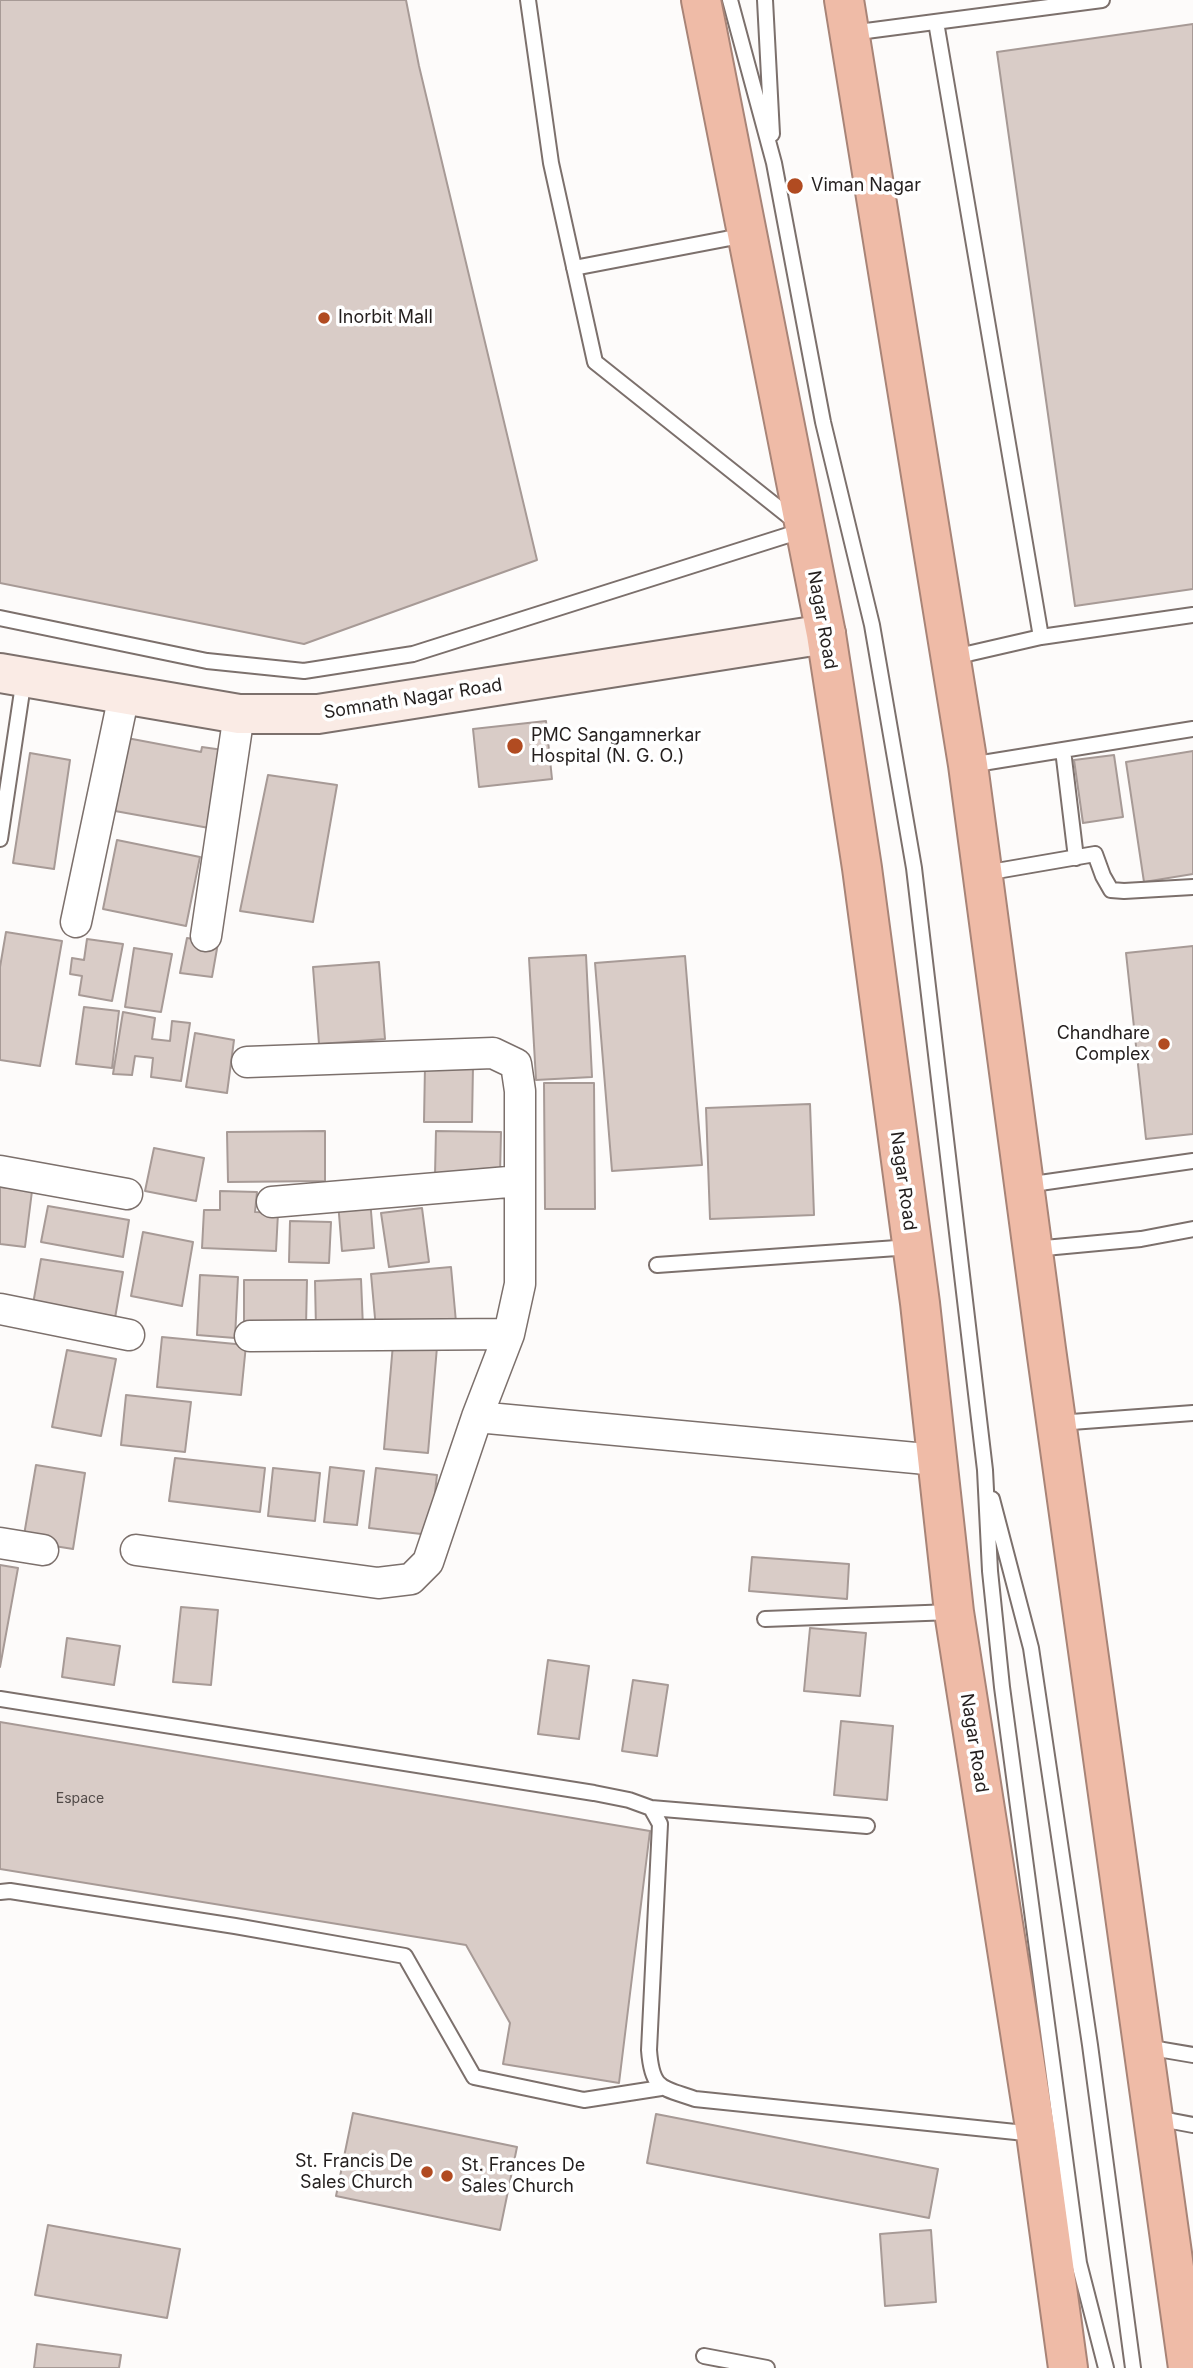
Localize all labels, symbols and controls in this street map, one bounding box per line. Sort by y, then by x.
place label: Viman Nagar [811,175,921,197]
marker: Viman Nagar [785,176,805,196]
place label: Inorbit Mall [338,307,433,329]
marker: Inorbit Mall [316,310,332,326]
street label: Nagar Road [803,569,841,671]
street label: Somnath Nagar Road [322,674,504,724]
place label: PMC Sangamnerkar Hospital (N. G. O.) [531,725,701,768]
marker: PMC Sangamnerkar Hospital (N. G. O.) [505,736,525,756]
place label: Chandhare Complex [1057,1023,1150,1066]
marker: Chandhare Complex [1156,1036,1172,1052]
street label: Nagar Road [885,1130,921,1232]
street label: Nagar Road [956,1692,992,1794]
house number: Espace [56,1791,104,1807]
place label: St. Francis De Sales Church [295,2151,413,2194]
place label: St. Frances De Sales Church [461,2155,585,2198]
marker: St. Francis De Sales Church [419,2164,435,2180]
marker: St. Frances De Sales Church [439,2168,455,2184]

